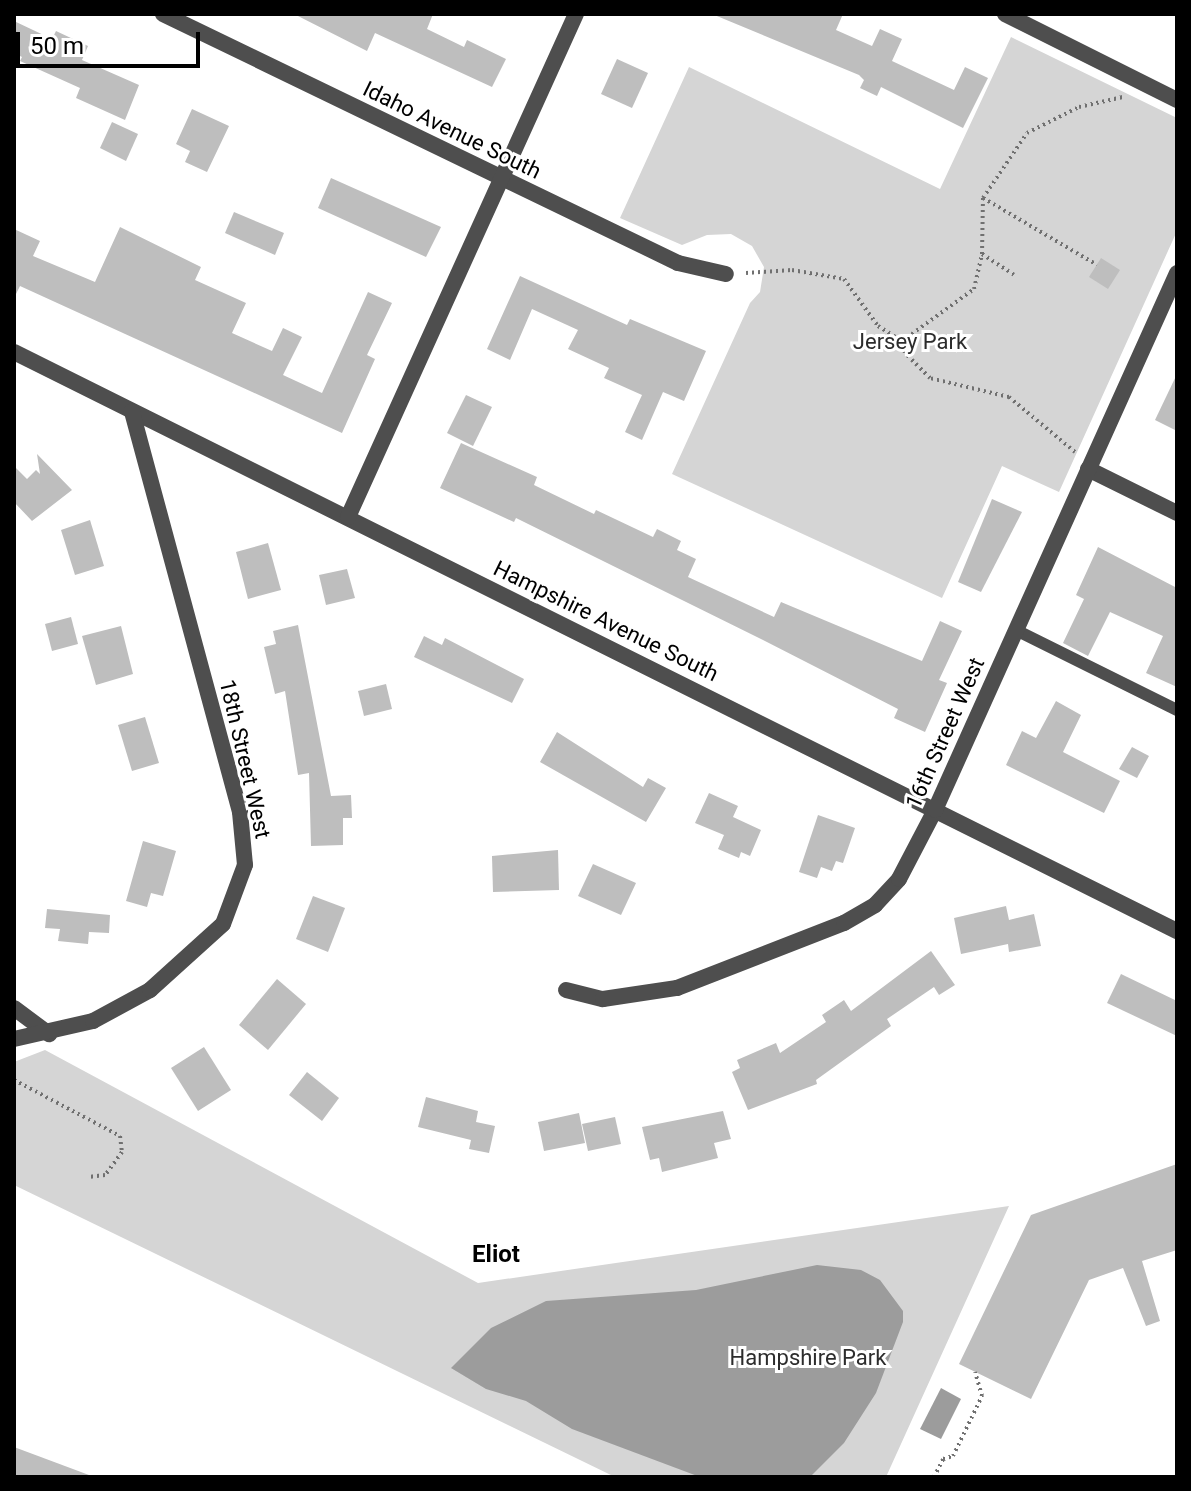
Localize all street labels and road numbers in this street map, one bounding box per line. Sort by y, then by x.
street label: Idaho Avenue South [359,75,545,185]
street label: Hampshire Avenue South [489,555,723,687]
street label: 16th Street West [900,653,990,813]
street label: 18th Street West [214,677,276,841]

